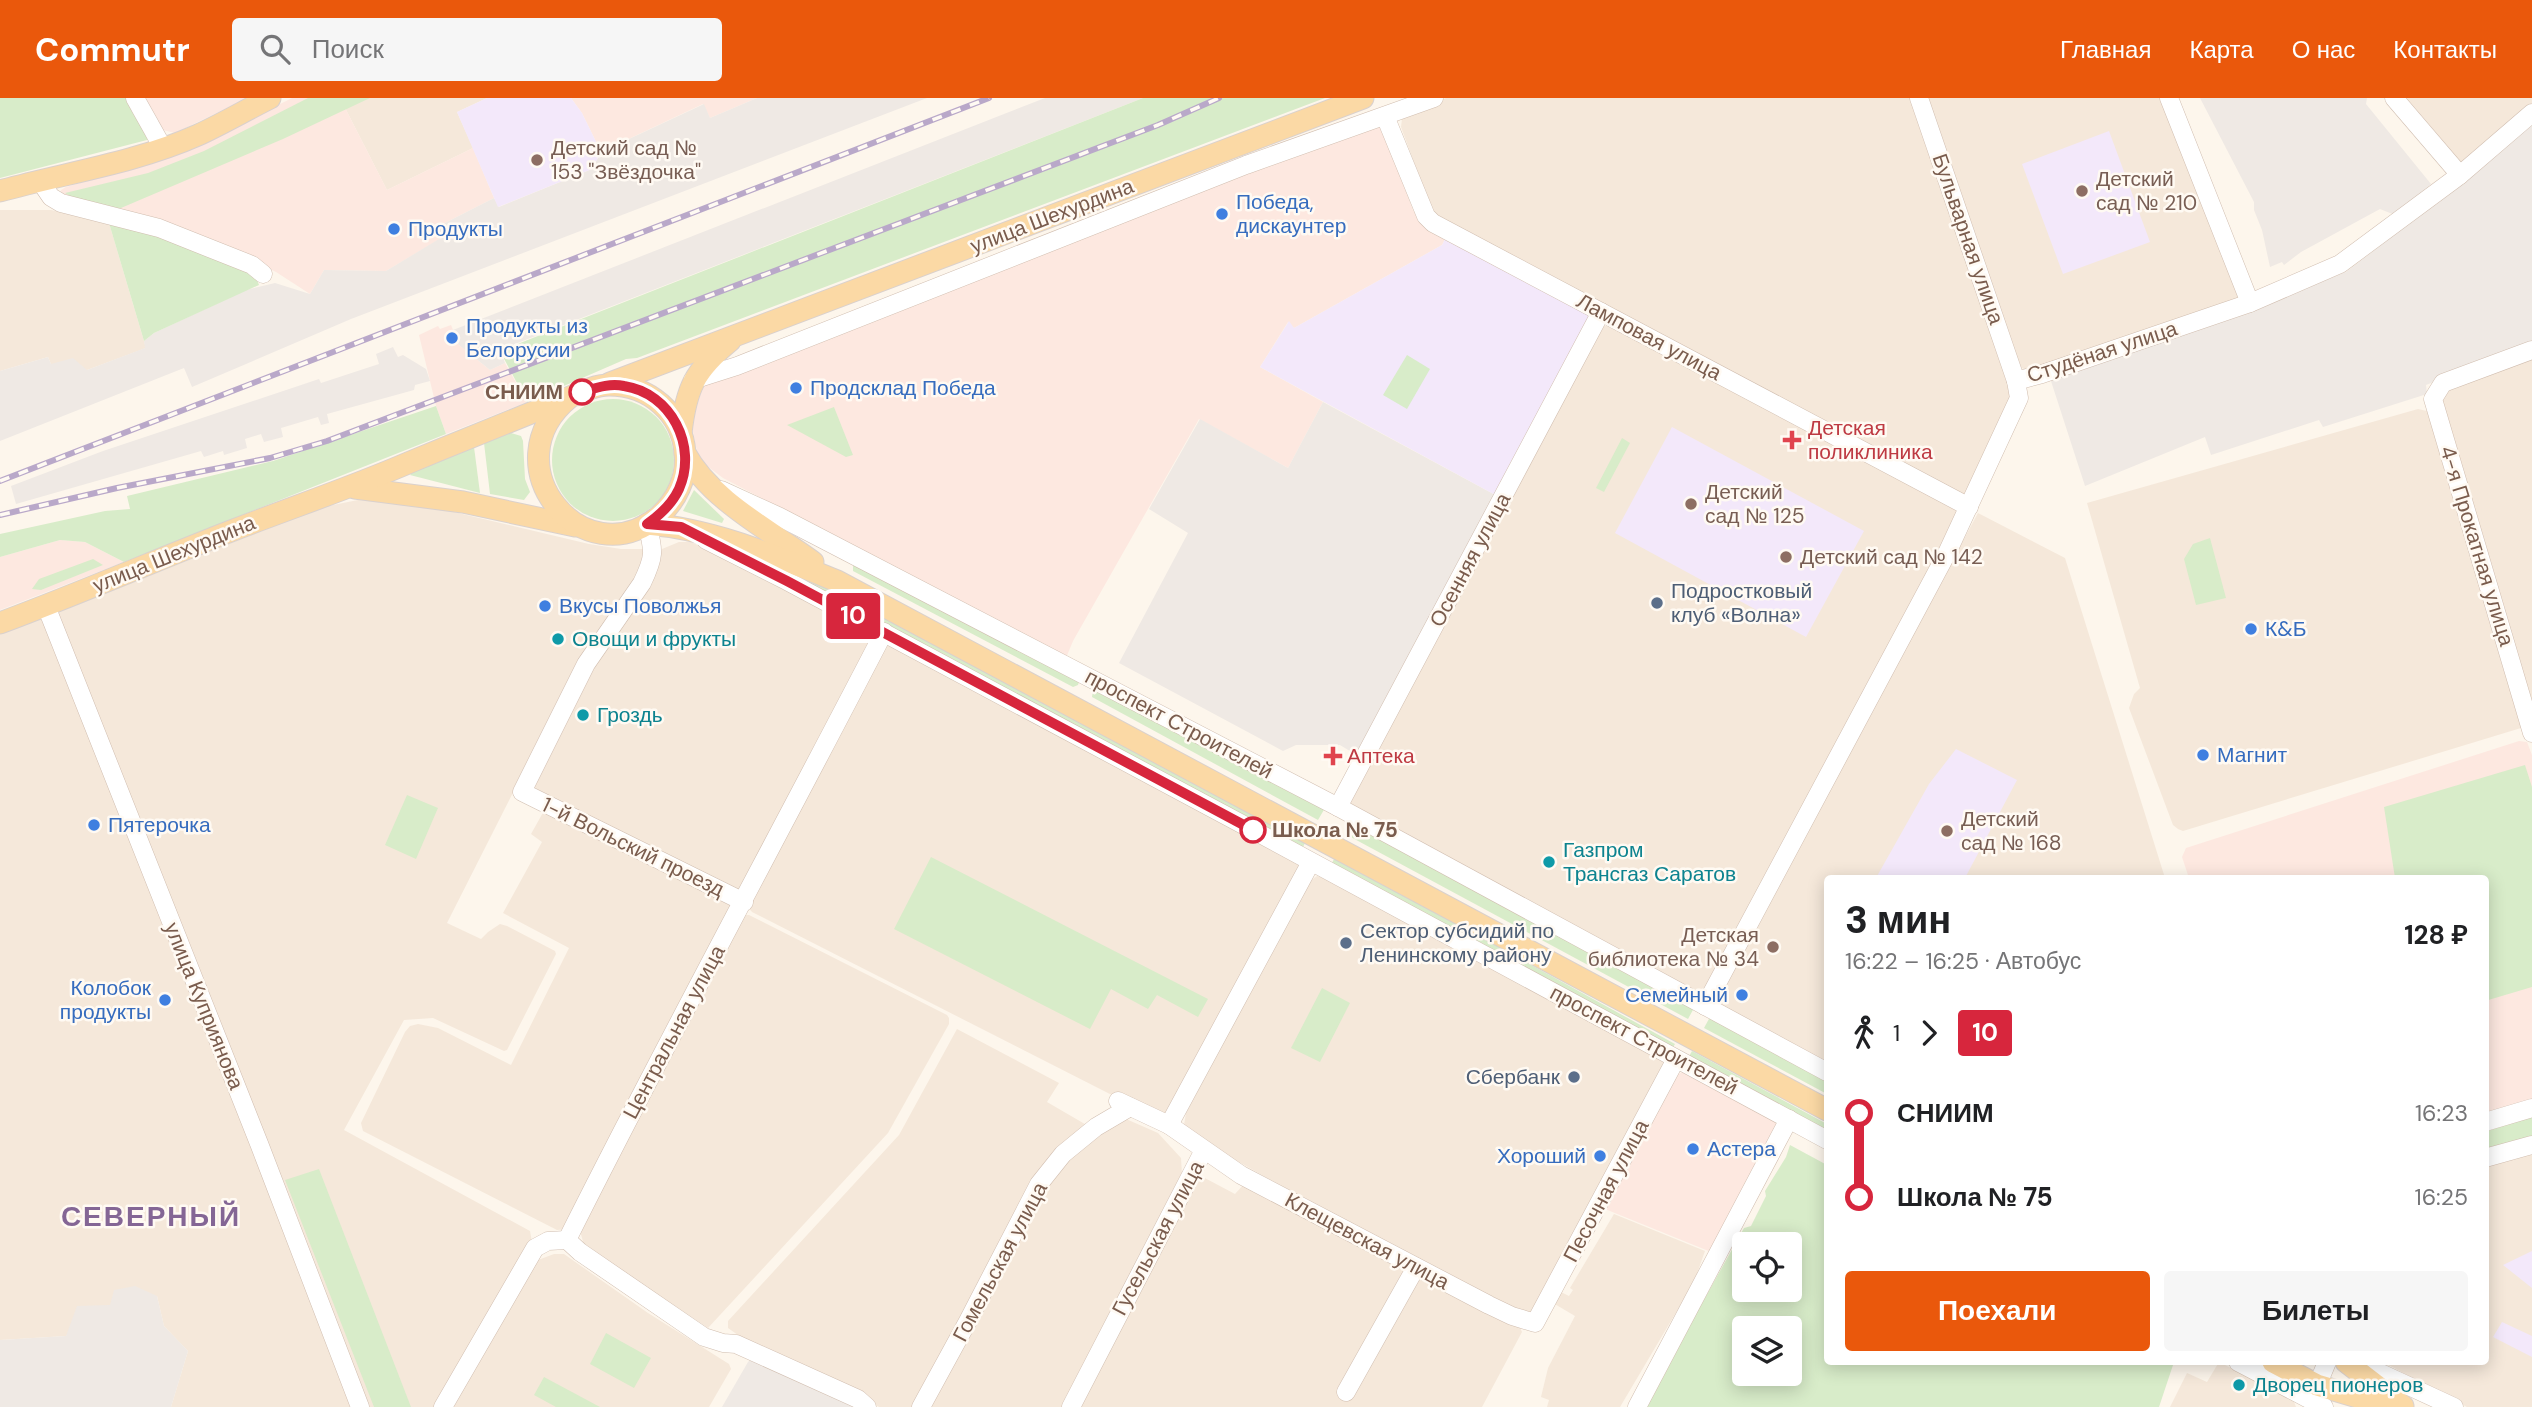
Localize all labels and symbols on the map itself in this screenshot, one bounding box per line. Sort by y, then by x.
place label: Детский сад № 153 "Звёздочка" [551,134,701,186]
street label: Бульварная улица [1926,150,2010,328]
marker: Детский сад № 153 "Звёздочка" [529,152,545,168]
place label: Детский сад № 210 [2096,165,2197,217]
street label: улица Шехурдина [966,172,1138,260]
marker: Детский сад № 210 [2074,183,2090,199]
place label: Победа, дискаунтер [1236,188,1346,240]
marker: Победа, дискаунтер [1214,206,1230,222]
place label: Продукты [408,215,503,243]
marker: Продукты [386,221,402,237]
street label: Ламповая улица [1572,287,1727,387]
place label: Продукты из Белорусии [466,312,588,364]
street label: Студёная улица [2023,314,2181,390]
marker: Продукты из Белорусии [444,330,460,346]
place label: Продсклад Победа [810,374,996,402]
place label: СНИИМ [485,378,563,406]
marker: СНИИМ [569,379,595,405]
marker: Продсклад Победа [788,380,804,396]
place label: Детская поликлиника [1808,414,1933,466]
marker: Детская поликлиника [1782,430,1802,450]
street label: 4-я Прокатная улица [2433,442,2521,650]
place label: Детский сад № 125 [1705,478,1805,530]
street label: Осенняя улица [1423,488,1517,632]
marker: Детский сад № 125 [1683,496,1699,512]
street label: улица Шехурдина [89,508,260,599]
place label: Детский сад № 142 [1800,543,1983,571]
marker: Детский сад № 142 [1778,549,1794,565]
place label: Подростковый клуб «Волна» [1671,577,1812,629]
place label: Вкусы Поволжья [559,592,721,620]
line badge: 10 [822,593,884,639]
marker: Подростковый клуб «Волна» [1649,595,1665,611]
marker: Вкусы Поволжья [537,598,553,614]
place label: К&Б [2265,615,2306,643]
marker: К&Б [2243,621,2259,637]
place label: Овощи и фрукты [572,625,736,653]
marker: Овощи и фрукты [550,631,566,647]
street label: проспект Строителей [1080,663,1278,785]
place label: Гроздь [597,701,663,729]
marker: Гроздь [575,707,591,723]
place label: Магнит [2217,741,2287,769]
place label: Аптека [1347,742,1415,770]
marker: Магнит [2195,747,2211,763]
marker: Аптека [1325,748,1341,764]
street label: 1-й Вольский проезд [537,791,729,903]
place label: Детский сад № 168 [1961,805,2062,857]
place label: Пятерочка [108,811,211,839]
place label: Школа № 75 [1272,816,1398,844]
marker: Пятерочка [86,817,102,833]
marker: Школа № 75 [1240,817,1266,843]
marker: Детский сад № 168 [1939,823,1955,839]
place label: Газпром Трансгаз Саратов [1563,836,1736,888]
marker: Газпром Трансгаз Саратов [1541,854,1557,870]
place label: Сектор субсидий по Ленинскому району [1360,917,1554,969]
street label: улица Куприянова [158,918,250,1094]
place label: Детская библиотека № 34 [1588,921,1759,973]
marker: Сектор субсидий по Ленинскому району [1338,935,1354,951]
marker: Детская библиотека № 34 [1765,939,1781,955]
street label: Центральная улица [616,940,732,1124]
place label: Колобок продукты [60,974,152,1026]
street label: проспект Строителей [1545,979,1743,1101]
place label: Семейный [1625,981,1728,1009]
marker: Семейный [1734,987,1750,1003]
marker: Колобок продукты [157,992,173,1008]
place label: Сбербанк [1466,1063,1561,1091]
marker: Сбербанк [1566,1069,1582,1085]
street label: Песочная улица [1557,1115,1656,1267]
place label: Астера [1707,1135,1776,1163]
marker: Астера [1685,1141,1701,1157]
place label: Хороший [1497,1142,1586,1170]
marker: Хороший [1592,1148,1608,1164]
street label: Гусельская улица [1105,1155,1211,1320]
street label: Гомельская улица [946,1177,1054,1347]
street label: Клещевская улица [1280,1186,1454,1296]
district label: СЕВЕРНЫЙ [61,1198,241,1235]
place label: Дворец пионеров [2253,1371,2423,1399]
marker: Дворец пионеров [2231,1377,2247,1393]

